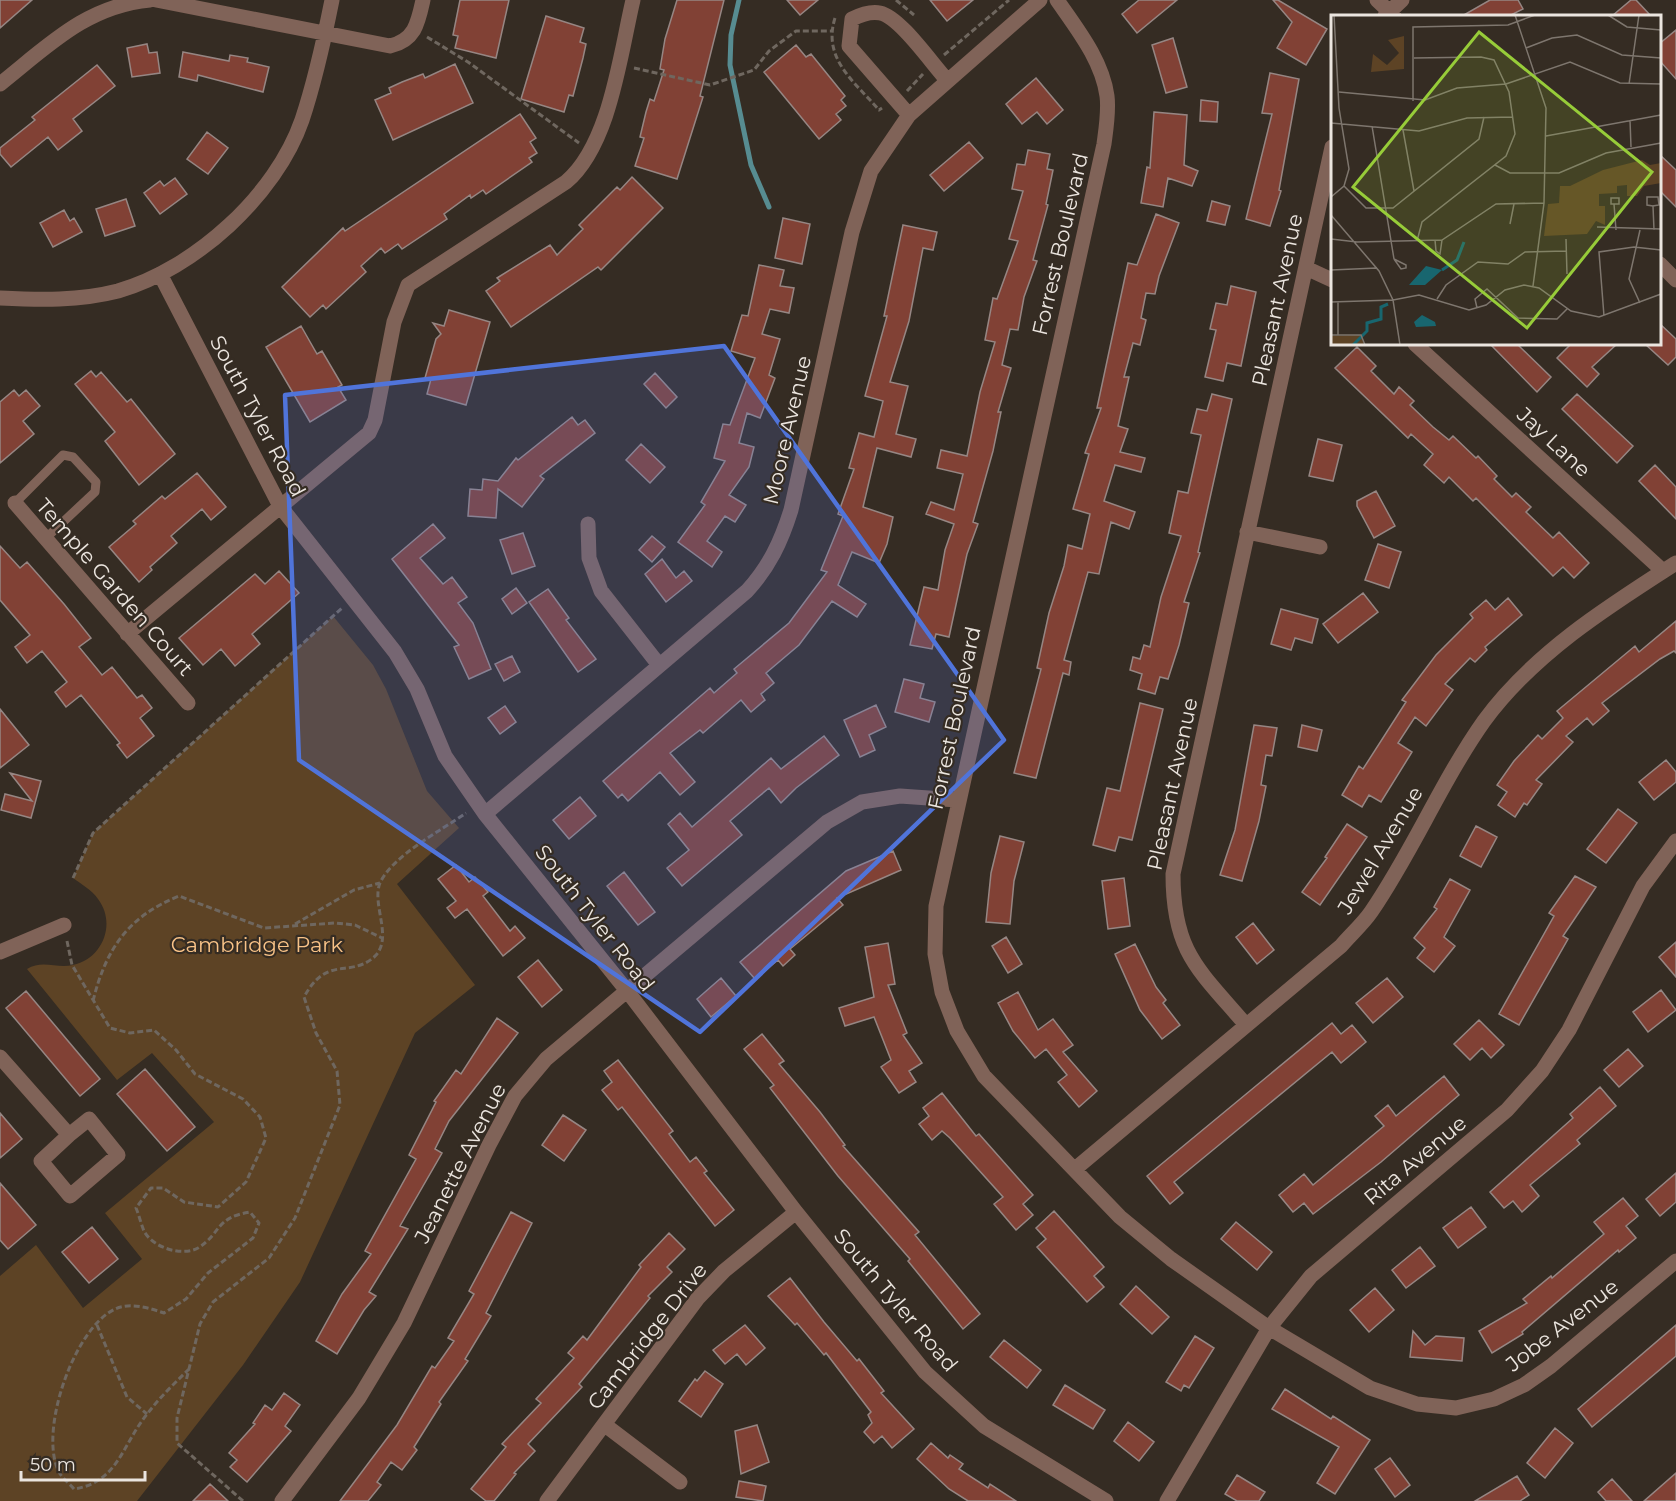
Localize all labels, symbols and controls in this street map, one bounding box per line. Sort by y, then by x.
inset map [1331,15,1661,345]
street label: Forrest Boulevard [1027,150,1093,338]
street label: Pleasant Avenue [1247,212,1307,388]
street label: South Tyler Road [205,331,311,501]
street label: Moore Avenue [758,353,816,507]
street label: Jay Lane [1511,401,1596,482]
street label: Temple Garden Court [31,493,199,681]
street label: Forrest Boulevard [922,624,986,812]
street label: Pleasant Avenue [1142,696,1202,872]
street label: Jewel Avenue [1332,782,1428,919]
street label: South Tyler Road [530,840,660,996]
park label: Cambridge Park [171,932,344,957]
street label: Jeanette Avenue [408,1079,511,1248]
street label: Rita Avenue [1359,1110,1471,1210]
street label: South Tyler Road [829,1223,963,1377]
street label: Cambridge Drive [582,1258,712,1414]
street label: Jobe Avenue [1500,1273,1623,1377]
scale bar [21,1444,146,1482]
text: 50 m [30,1454,76,1476]

